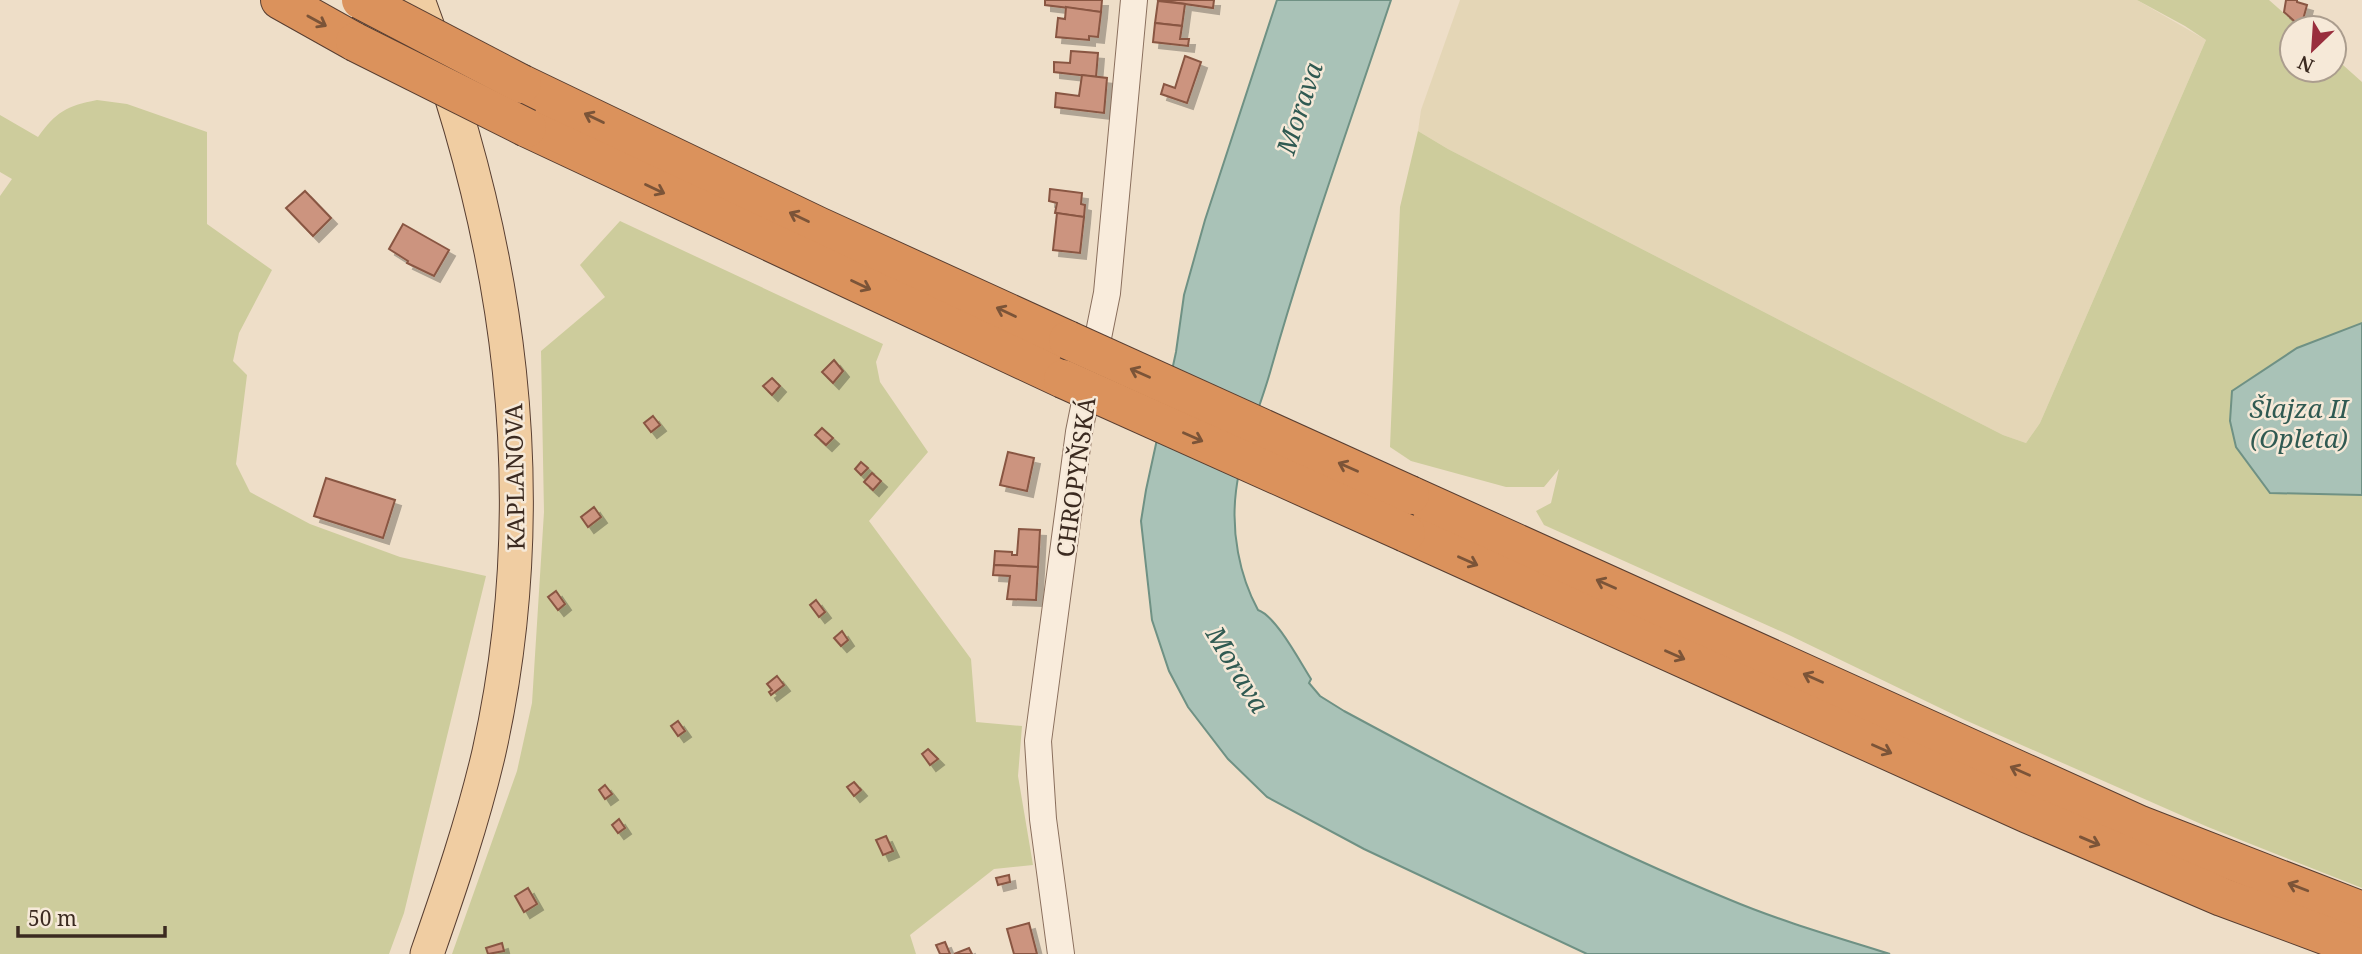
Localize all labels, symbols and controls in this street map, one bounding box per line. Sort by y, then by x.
one-way arrow [307,14,327,28]
north arrow [2278,14,2348,84]
text: N [2294,49,2318,79]
water label: Morava [1267,57,1331,160]
one-way arrow [584,111,605,125]
one-way arrow [645,183,666,196]
one-way arrow [789,210,810,223]
one-way arrow [850,279,872,292]
one-way arrow [996,305,1017,318]
one-way arrow [1130,366,1152,379]
water label: Šlajza II (Opleta) [2250,390,2350,456]
street label: CHROPYŇSKÁ [1047,395,1103,559]
street label: KAPLANOVA [496,403,532,551]
one-way arrow [1182,431,1203,444]
one-way arrow [1338,460,1359,473]
one-way arrow [1457,555,1478,568]
one-way arrow [1596,577,1617,590]
water label: Morava [1198,618,1278,719]
one-way arrow [1664,649,1685,662]
one-way arrow [1803,670,1824,684]
one-way arrow [1871,743,1893,756]
one-way arrow [2010,764,2032,777]
one-way arrow [2079,835,2101,848]
one-way arrow [2288,880,2309,893]
scale bar [18,894,164,938]
text: 50 m [28,904,77,932]

